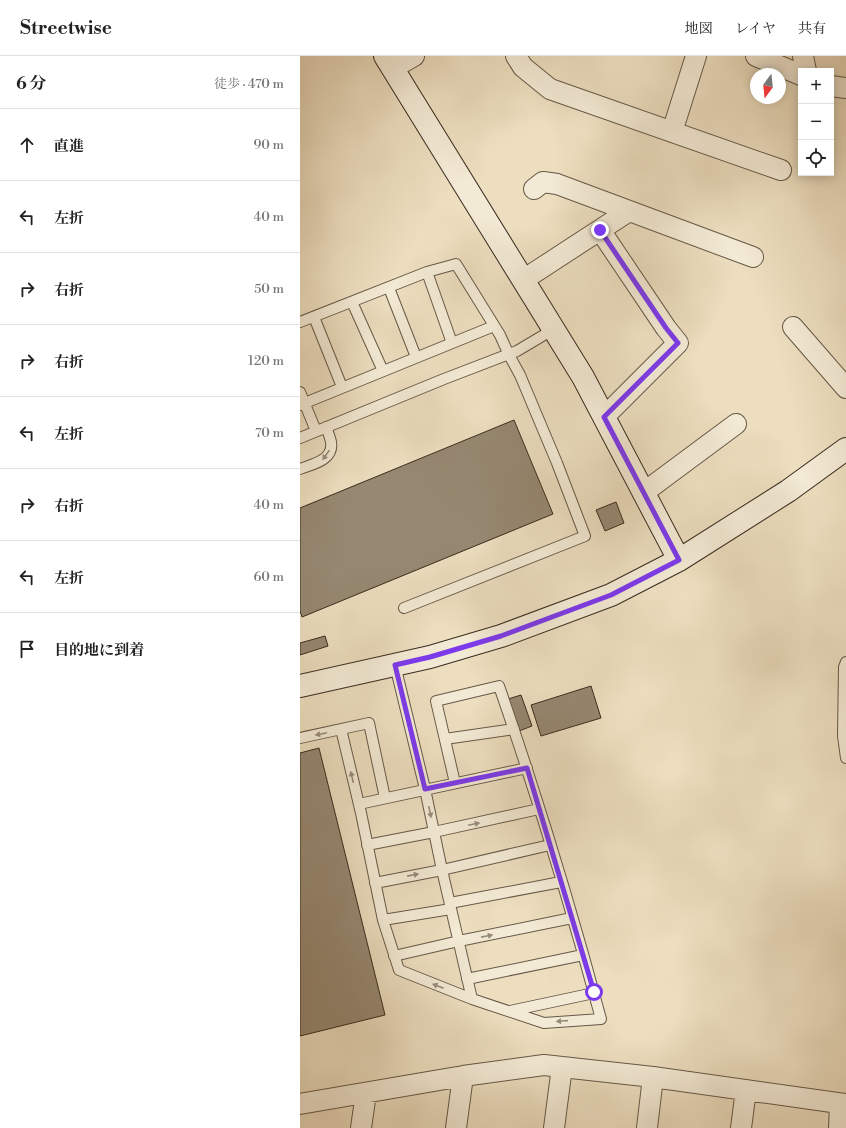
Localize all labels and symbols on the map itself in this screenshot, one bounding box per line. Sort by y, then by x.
north arrow [750,68,786,104]
route end [591,221,609,239]
one-way arrow [322,450,330,461]
one-way arrow [315,731,327,737]
one-way arrow [349,771,355,783]
one-way arrow [427,805,433,818]
one-way arrow [468,820,480,826]
one-way arrow [407,872,419,878]
one-way arrow [480,932,493,938]
one-way arrow [432,982,444,988]
route start [585,983,603,1001]
one-way arrow [556,1018,568,1025]

